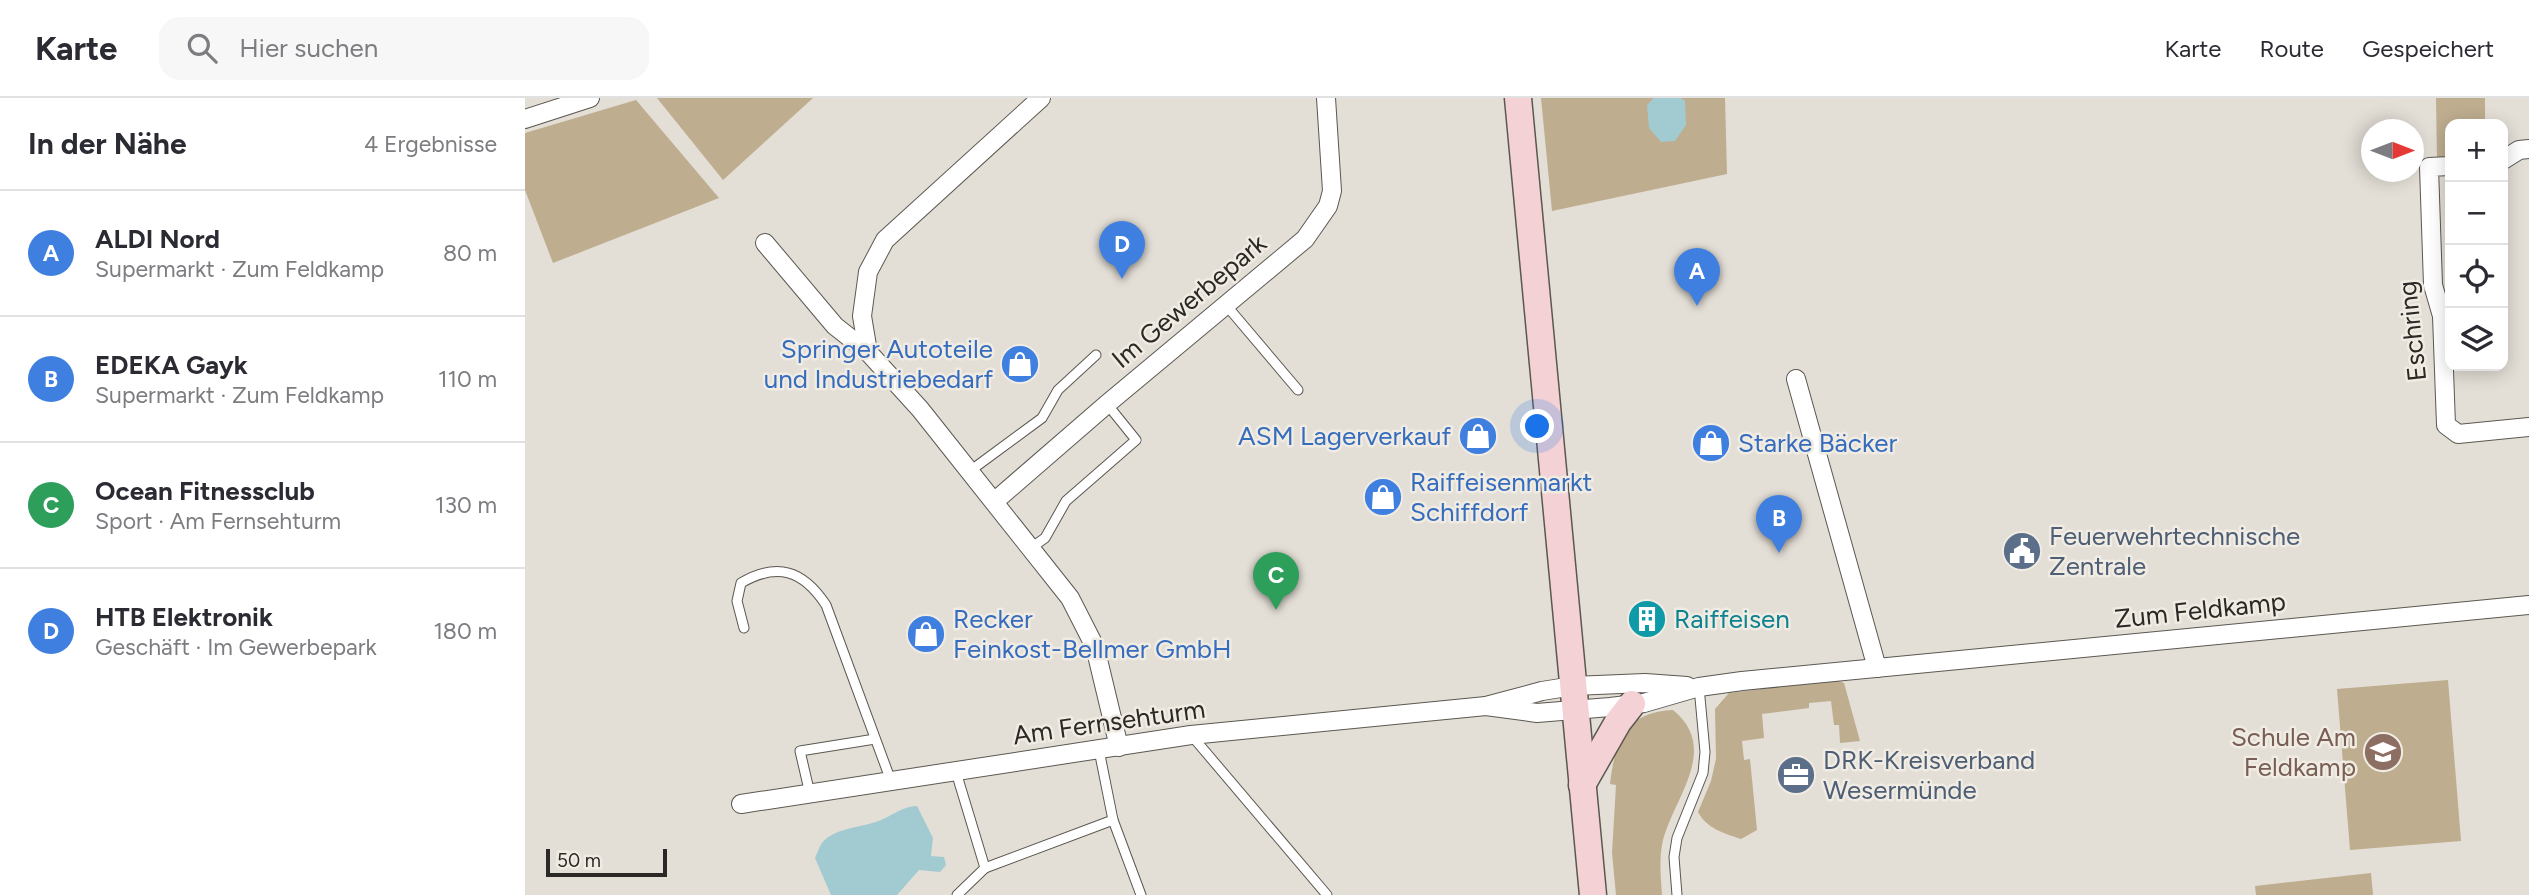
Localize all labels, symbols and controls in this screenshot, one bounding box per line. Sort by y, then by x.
search box [159,17,649,80]
text: Karte [35,29,117,68]
icon: search [183,29,221,67]
text: Hier suchen [239,32,378,64]
text: Karte [2165,34,2221,63]
text: Route [2259,34,2324,63]
text: Gespeichert [2362,34,2494,63]
north arrow [2361,119,2424,182]
map controls [2445,119,2508,371]
button: + [2445,119,2508,182]
text: In der Nähe [28,125,187,162]
text: 4 Ergebnisse [364,130,497,158]
button: − [2445,182,2508,245]
pin: D [1099,221,1145,279]
text: ALDI Nord [95,223,220,255]
street label: Im Gewerbepark [1105,227,1273,375]
text: A [43,239,59,267]
text: 80 m [443,239,497,267]
button: locate [2445,245,2508,308]
pin: A [1674,248,1720,306]
text: Supermarkt · Zum Feldkamp [95,255,384,283]
street label: Eschring [2391,279,2433,383]
button: layers [2445,308,2508,371]
place label: Springer Autoteile und Industriebedarf [764,333,993,395]
shop icon: Springer Autoteile und Industriebedarf [999,343,1041,385]
text: EDEKA Gayk [95,349,248,381]
text: B [44,365,58,393]
text: 110 m [438,365,497,393]
text: Supermarkt · Zum Feldkamp [95,381,384,409]
your location [1520,409,1554,443]
shop icon: ASM Lagerverkauf [1457,415,1499,457]
place label: ASM Lagerverkauf [1238,420,1451,452]
shop icon: Starke Bäcker [1690,422,1732,464]
place label: Starke Bäcker [1738,427,1897,459]
place label: Raiffeisenmarkt Schiffdorf [1410,466,1593,528]
text: Ocean Fitnessclub [95,475,315,507]
shop icon: Raiffeisenmarkt Schiffdorf [1362,476,1404,518]
text: C [43,491,59,519]
text: 130 m [435,491,497,519]
pin: B [1756,495,1802,553]
text: Sport · Am Fernsehturm [95,507,341,535]
place label: Feuerwehrtechnische Zentrale [2049,520,2300,582]
public building icon: Feuerwehrtechnische Zentrale [2001,530,2043,572]
pin: C [1253,552,1299,610]
street label: Zum Feldkamp [2113,585,2287,635]
building icon: Raiffeisen [1626,598,1668,640]
text: HTB Elektronik [95,601,273,633]
place label: Recker Feinkost-Bellmer GmbH [953,603,1232,665]
place label: Raiffeisen [1674,603,1790,635]
shop icon: Recker Feinkost-Bellmer GmbH [905,613,947,655]
text: D [43,617,59,645]
text: 180 m [433,617,497,645]
text: Geschäft · Im Gewerbepark [95,633,377,661]
street label: Am Fernsehturm [1011,693,1207,751]
place label: Schule Am Feldkamp [2231,721,2356,783]
school or university icon: Schule Am Feldkamp [2362,731,2404,773]
place label: DRK-Kreisverband Wesermünde [1823,744,2035,806]
office icon: DRK-Kreisverband Wesermünde [1775,754,1817,796]
scale bar [546,846,667,878]
text: 50 m [557,849,601,872]

